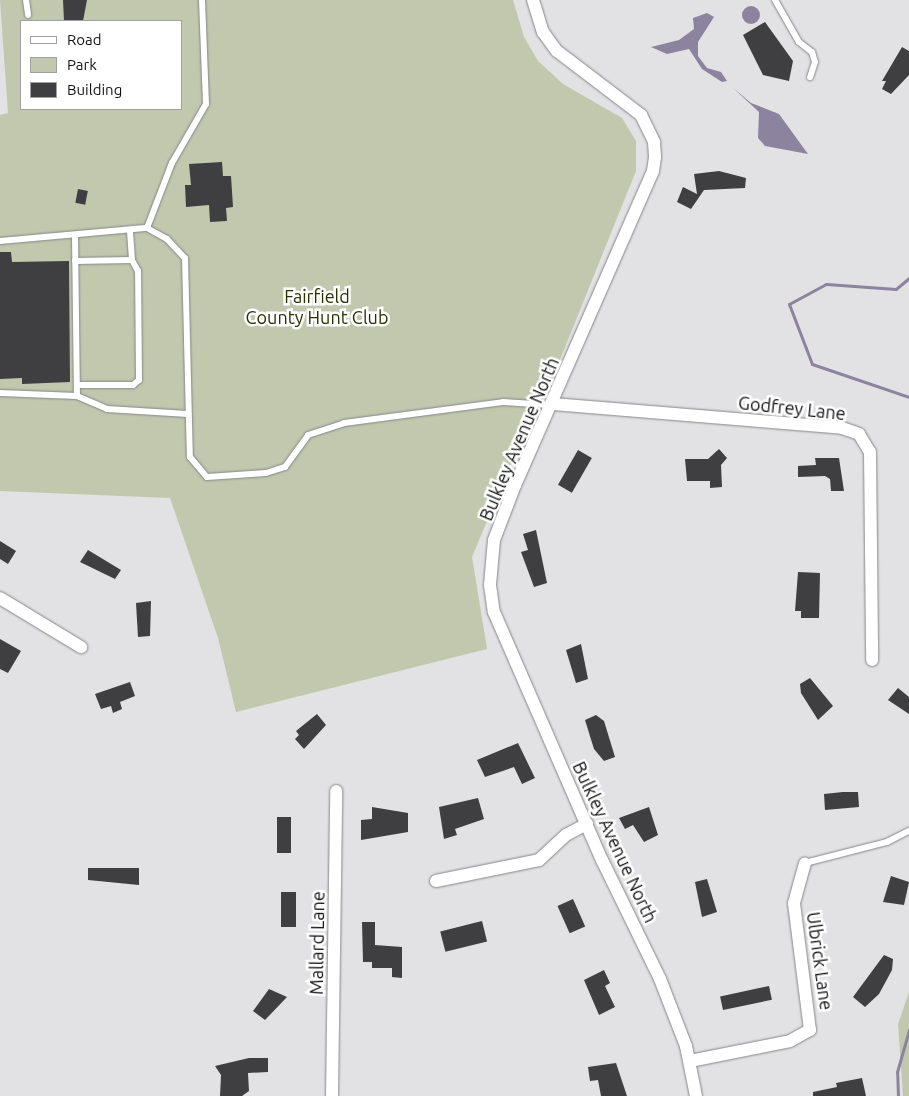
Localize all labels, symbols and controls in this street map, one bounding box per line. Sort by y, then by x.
legend [20,20,182,110]
text: Road [67,31,102,48]
text: Park [67,56,97,73]
text: Building [67,81,122,98]
park label: Fairfield County Hunt Club [246,286,388,328]
street label: Bulkley Avenue North [475,354,563,524]
street label: Godfrey Lane [737,392,847,424]
street label: Bulkley Avenue North [568,758,662,926]
street label: Mallard Lane [305,891,329,995]
street label: Ulbrick Lane [802,910,838,1012]

